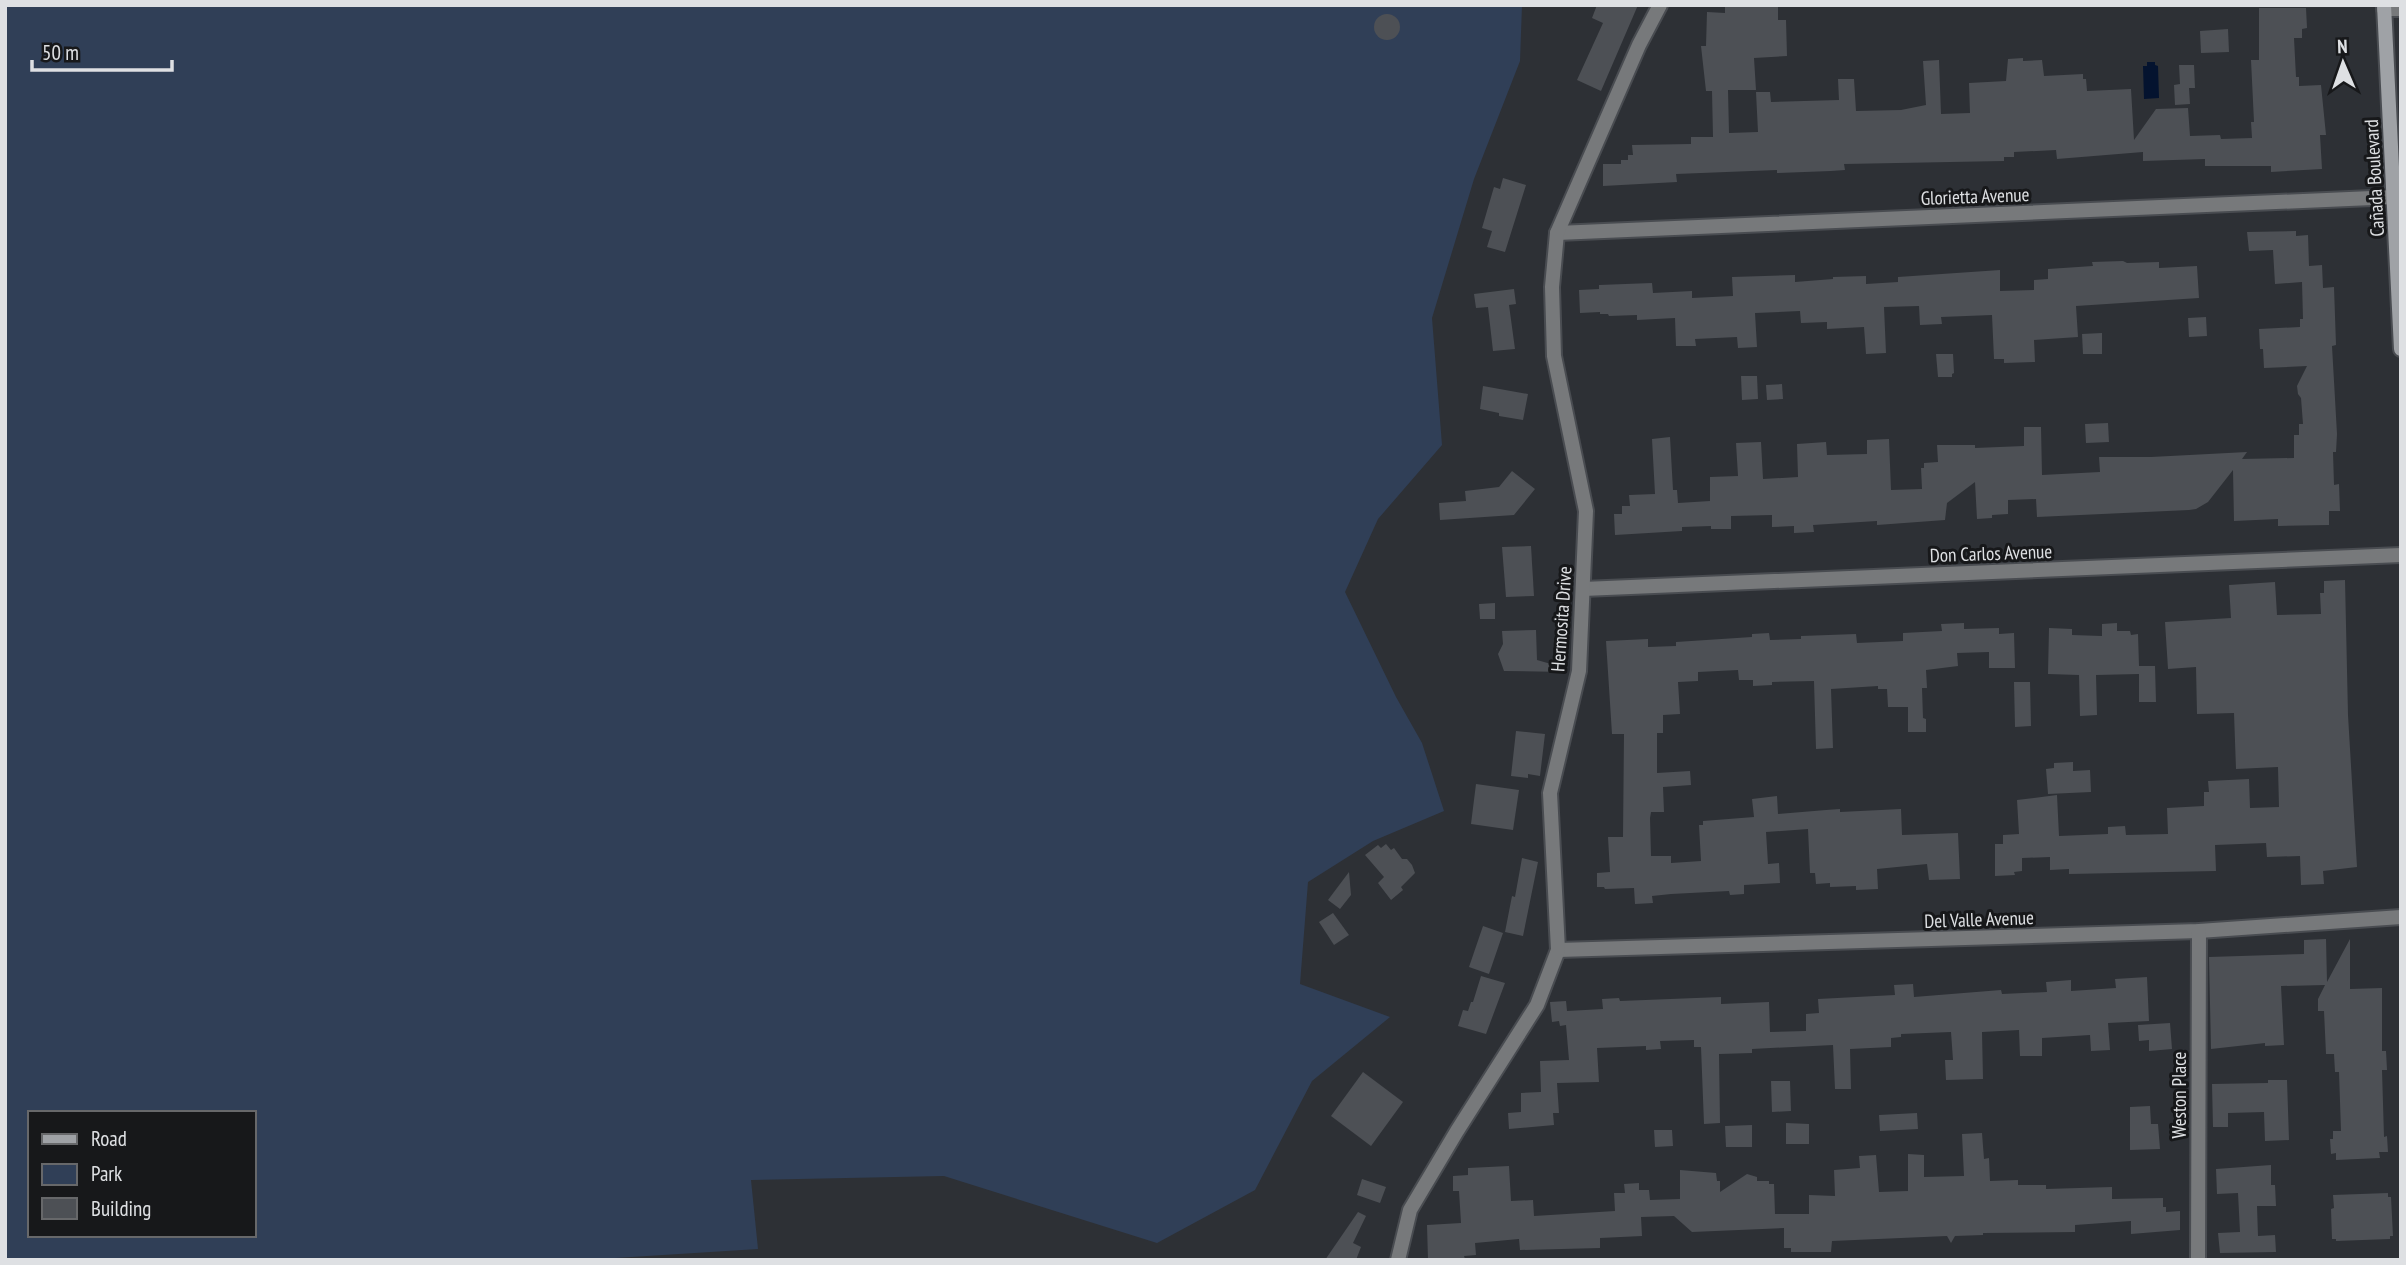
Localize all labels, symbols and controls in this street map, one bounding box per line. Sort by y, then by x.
scale bar [32,28,172,72]
north arrow [2308,28,2378,98]
text: N [2337,34,2348,58]
text: 50 m [42,39,79,66]
street label: Cañada Boulevard [2359,119,2389,237]
street label: Glorietta Avenue [1920,182,2030,210]
street label: Don Carlos Avenue [1929,539,2053,567]
street label: Hermosita Drive [1545,565,1577,673]
street label: Del Valle Avenue [1924,905,2034,933]
street label: Weston Place [2167,1051,2191,1138]
legend [28,1111,256,1237]
text: Road [91,1125,127,1152]
text: Park [91,1160,122,1187]
text: Building [91,1195,151,1222]

